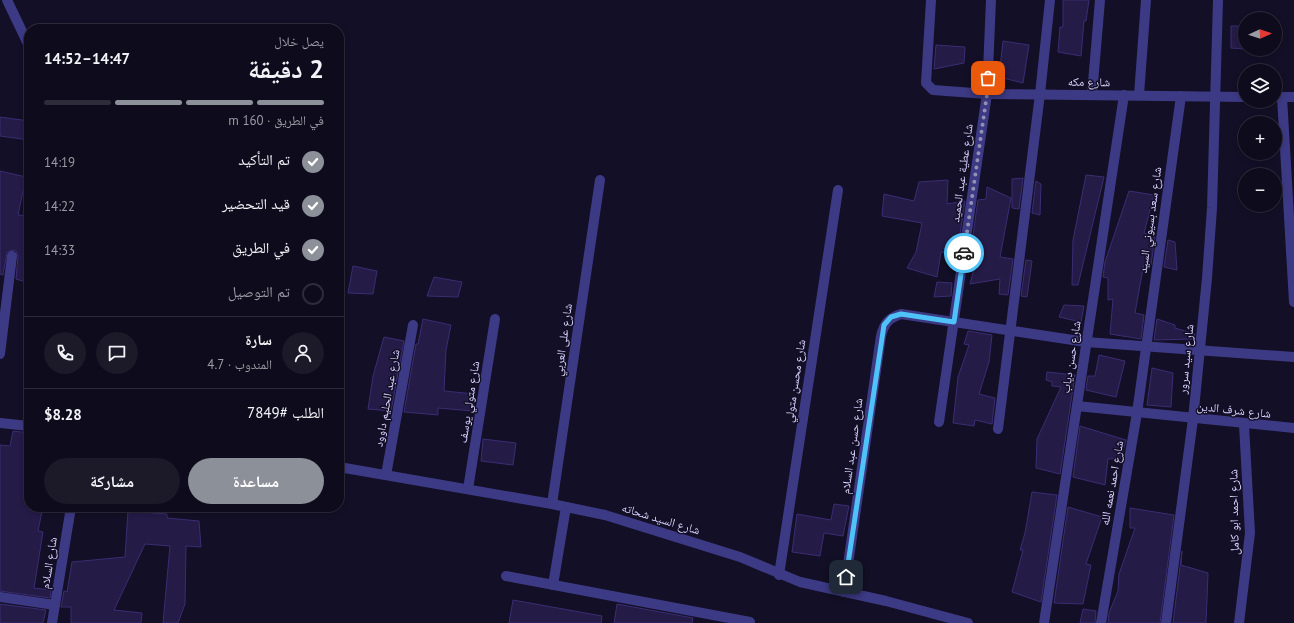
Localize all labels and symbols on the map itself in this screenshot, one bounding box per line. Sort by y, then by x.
north arrow [1238,12,1282,56]
pin [971,61,1005,95]
street label: شارع مكه [1068,74,1110,90]
street label: شارع عطية عبد الحميد [947,123,977,223]
street label: شارع سعد بسيوني السيد [1135,166,1167,274]
courier [944,233,984,273]
street label: شارع على العربي [550,303,578,378]
street label: شارع حسن دياب [1057,319,1085,394]
street label: شارع سيد سرور [1174,323,1198,396]
street label: شارع محسن متولي [781,338,811,424]
street label: شارع عبد الحليم داوود [371,348,403,448]
street label: شارع متولي يوسف [455,360,485,444]
street label: شارع حسن عبد السلام [837,397,867,495]
street label: شارع شرف الدين [1196,398,1272,422]
street label: شارع احمد نعمه الله [1097,439,1127,527]
street label: شارع احمد ابو كامل [1225,469,1243,555]
street label: شارع السيد شحاته [620,499,702,539]
street label: شارع السلام [37,536,61,590]
pin [829,560,863,594]

